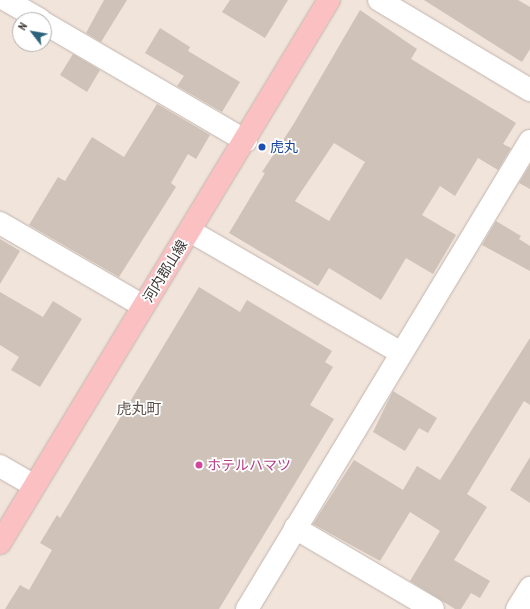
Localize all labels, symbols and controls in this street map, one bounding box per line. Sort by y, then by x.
north arrow [12,12,52,52]
text: N [15,20,30,33]
place label: 虎丸 [270,139,298,155]
marker: 虎丸 [257,142,267,152]
street label: 河内郡山線 [139,237,191,305]
district label: 虎丸町 [117,400,161,418]
place label: ホテルハマツ [207,457,291,473]
marker: ホテルハマツ [194,460,204,470]

